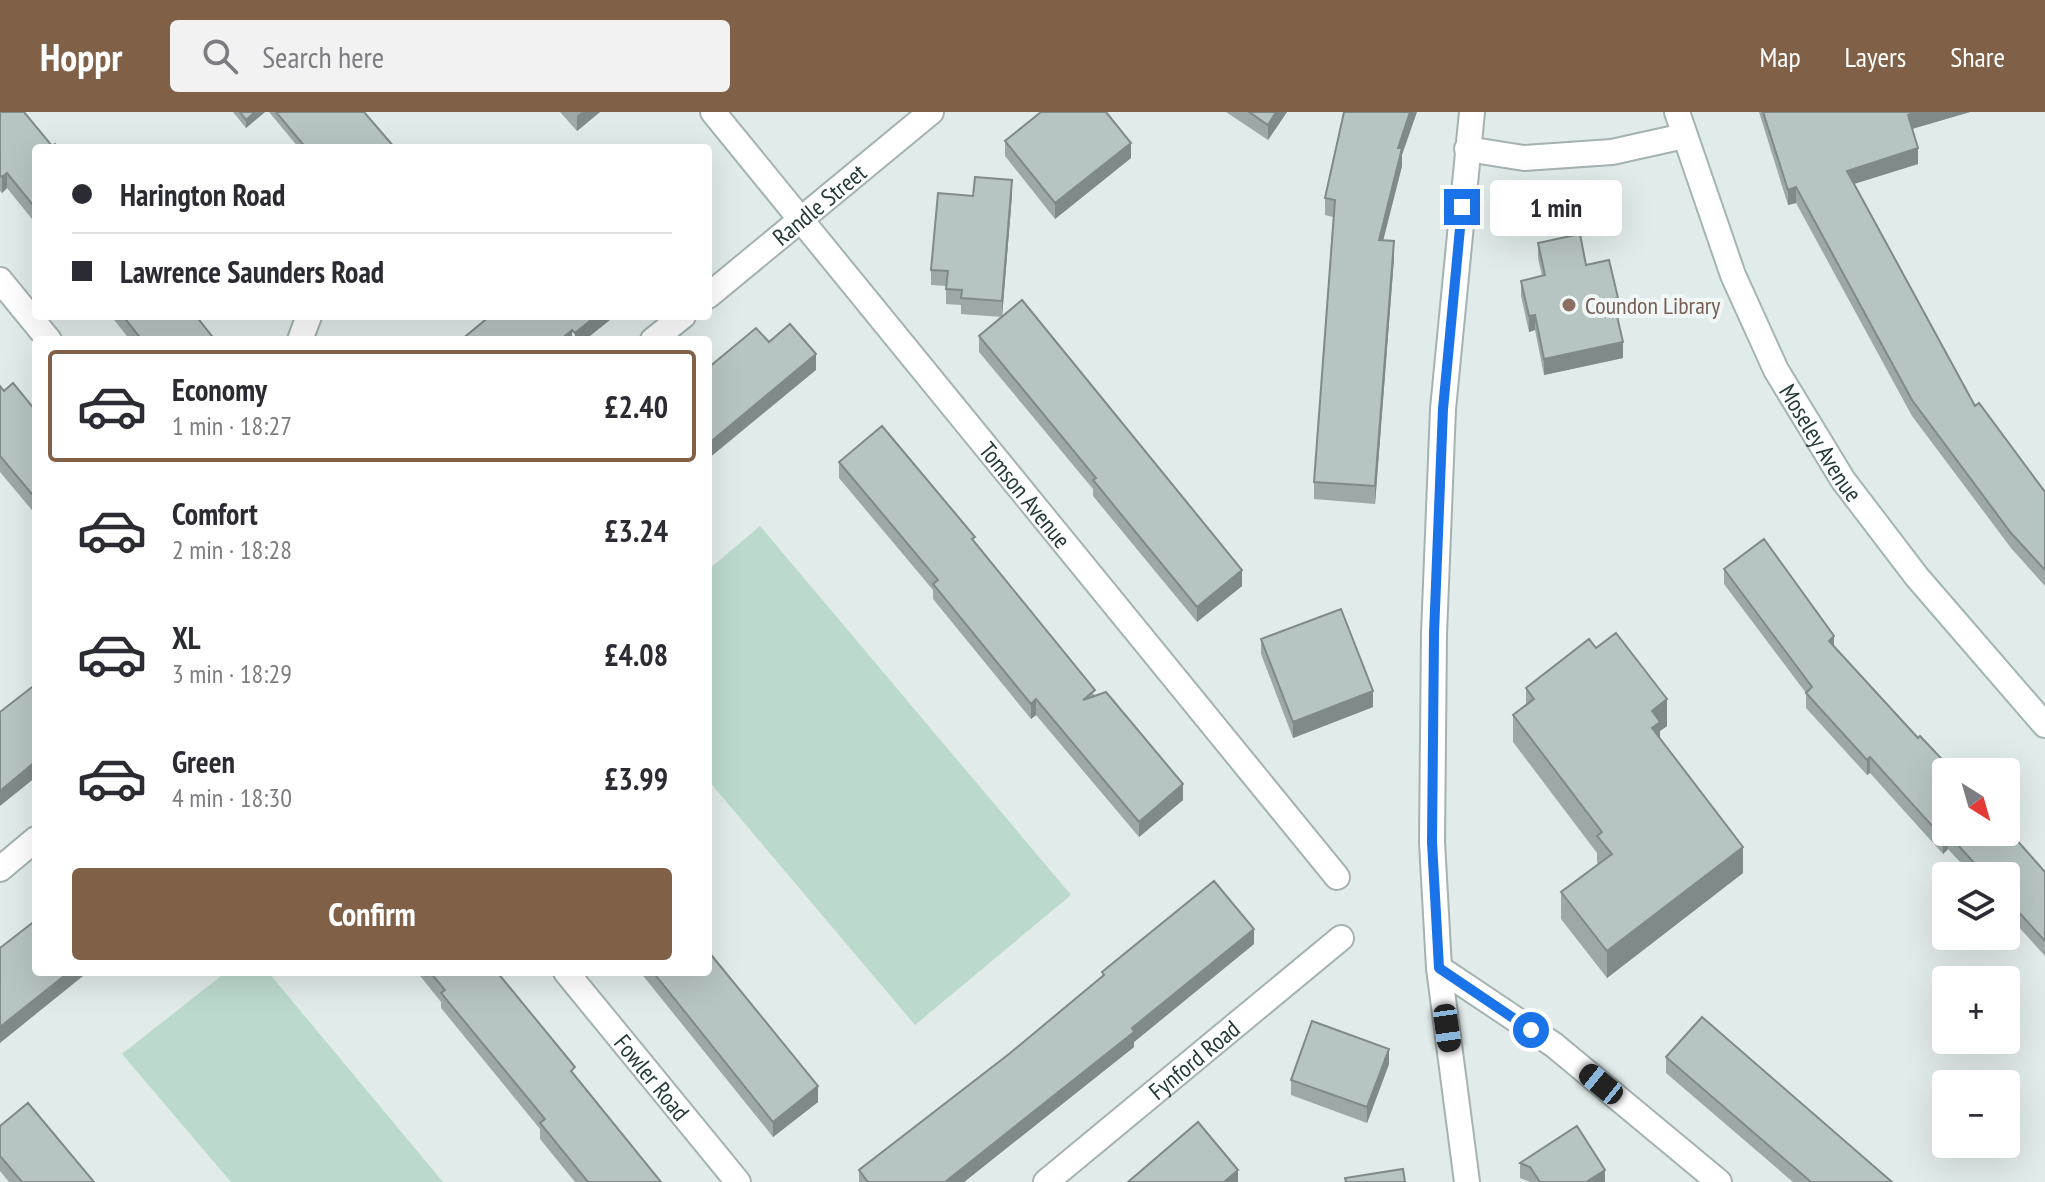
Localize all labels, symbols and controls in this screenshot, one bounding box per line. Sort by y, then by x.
search box [170,20,730,92]
text: Hoppr [40,32,122,81]
icon: search [198,34,242,78]
text: Search here [262,37,384,76]
text: Map [1759,38,1801,75]
text: Layers [1845,38,1906,75]
text: Share [1950,38,2005,75]
street label: Randle Street [766,156,873,252]
text: Harington Road [120,175,285,214]
callout: 1 min [1490,179,1622,235]
route end [1444,189,1480,225]
text: 1 min [1530,191,1582,224]
text: Lawrence Saunders Road [120,252,384,291]
place label: Coundon Library [1585,290,1720,321]
marker: Coundon Library [1560,296,1578,314]
icon: car [76,370,148,442]
text: Economy [172,370,267,409]
street label: Moseley Avenue [1773,378,1869,507]
text: £2.40 [604,387,668,426]
text: 1 min · 18:27 [172,409,292,442]
street label: Tomson Avenue [973,435,1078,554]
icon: car [76,494,148,566]
text: Comfort [172,494,258,533]
text: £3.24 [604,511,668,550]
text: 2 min · 18:28 [172,533,292,566]
icon: car [76,618,148,690]
text: XL [172,618,201,657]
text: £4.08 [604,635,668,674]
text: 3 min · 18:29 [172,657,292,690]
icon: car [76,742,148,814]
text: Green [172,742,235,781]
north arrow [1932,758,2020,846]
map controls [1932,758,2020,1158]
text: £3.99 [604,759,668,798]
text: 4 min · 18:30 [172,781,292,814]
button: layers [1932,862,2020,950]
button: Confirm [72,868,672,960]
button: + [1932,966,2020,1054]
car [1432,1003,1462,1053]
route start [1513,1012,1549,1048]
street label: Fynford Road [1142,1013,1246,1106]
street label: Fowler Road [608,1028,697,1127]
car [1575,1060,1627,1108]
button: − [1932,1070,2020,1158]

